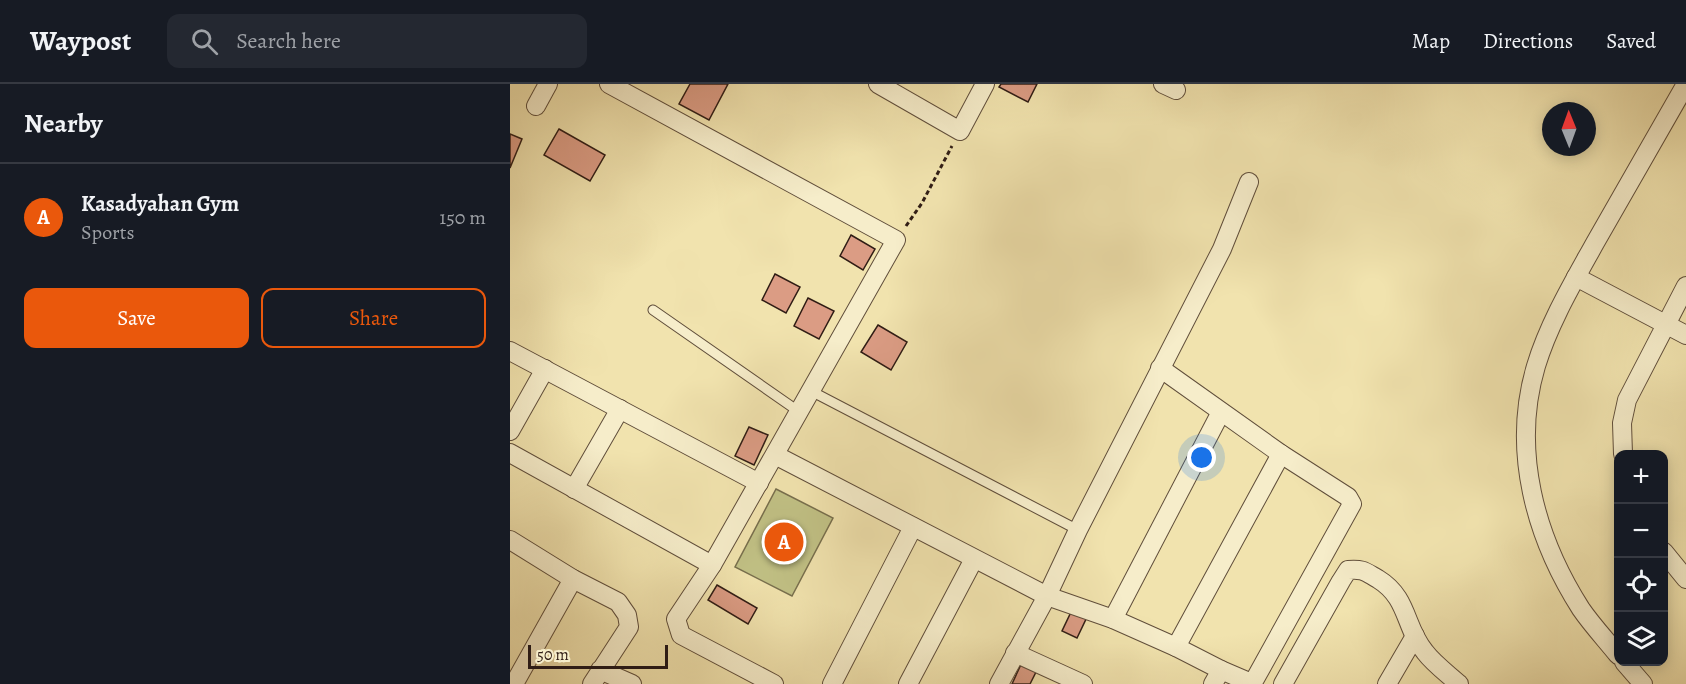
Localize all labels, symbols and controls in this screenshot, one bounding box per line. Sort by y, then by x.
search box [167,14,587,68]
text: Waypost [30,22,131,60]
icon: search [188,25,221,58]
text: Search here [236,26,341,56]
text: Map [1412,27,1450,55]
text: Directions [1483,27,1573,55]
text: Saved [1606,27,1656,55]
north arrow [1542,102,1596,156]
text: Nearby [24,106,103,141]
text: Kasadyahan Gym [81,189,239,219]
text: A [37,204,50,231]
text: 150 m [439,204,486,231]
text: Sports [81,219,134,246]
button: Save [24,288,249,348]
button: Share [261,288,486,348]
your location [1187,443,1216,472]
map controls [1614,450,1668,666]
button: + [1614,450,1668,504]
button: − [1614,504,1668,558]
pin: A [764,520,804,564]
button: locate [1614,558,1668,612]
button: layers [1614,612,1668,666]
scale bar [528,642,668,670]
text: 50 m [537,644,569,666]

